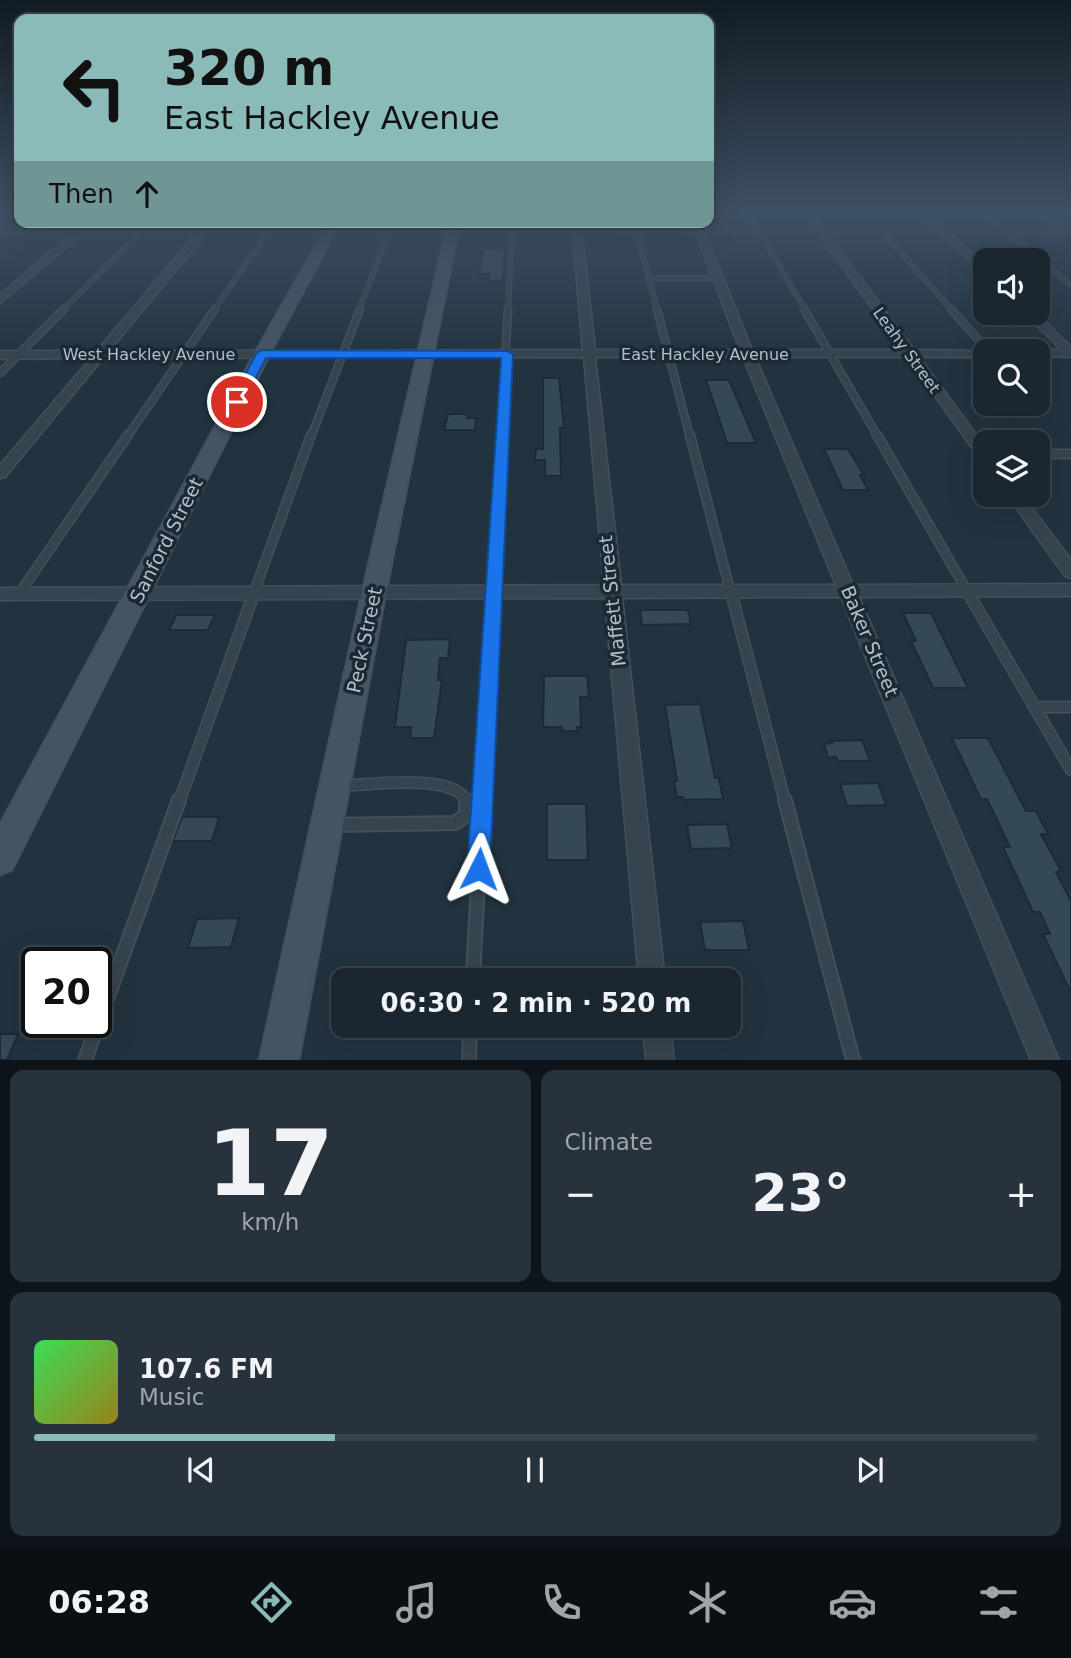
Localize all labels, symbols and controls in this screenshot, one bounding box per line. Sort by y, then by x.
text: 320 m [164,40,334,97]
icon: left [49,42,140,133]
text: East Hackley Avenue [164,99,500,137]
icon: ahead [128,175,166,213]
text: Then [49,179,114,209]
map controls [973,248,1050,507]
button: sound [973,248,1050,325]
street label: Leahy Street [869,304,944,397]
button: search [973,339,1050,416]
street label: West Hackley Avenue [63,345,235,364]
street label: East Hackley Avenue [621,345,789,364]
pin [207,372,267,432]
icon: arrive [218,383,256,421]
button: layers [973,430,1050,507]
street label: Sanford Street [125,474,207,606]
street label: Maffett Street [594,534,630,668]
street label: Baker Street [837,582,903,700]
street label: Peck Street [342,585,386,695]
position arrow [442,832,516,906]
speed limit sign: 20 [21,947,112,1038]
text: 06:30 · 2 min · 520 m [381,988,691,1018]
text: 17 [207,1111,334,1216]
text: Climate [565,1129,653,1155]
text: 23° [752,1163,850,1223]
text: − [565,1172,596,1216]
text: + [1005,1172,1037,1216]
text: km/h [241,1209,299,1235]
text: 107.6 FM [139,1354,274,1384]
text: Music [139,1384,204,1410]
icon: previous [182,1451,220,1489]
icon: pause [516,1451,554,1489]
icon: next [851,1451,889,1489]
icon: directions [247,1578,296,1627]
icon: music [392,1578,441,1627]
icon: phone [537,1578,586,1627]
icon: climate [683,1578,732,1627]
icon: car [828,1578,877,1627]
icon: filters [974,1578,1023,1627]
text: 06:28 [48,1583,150,1621]

